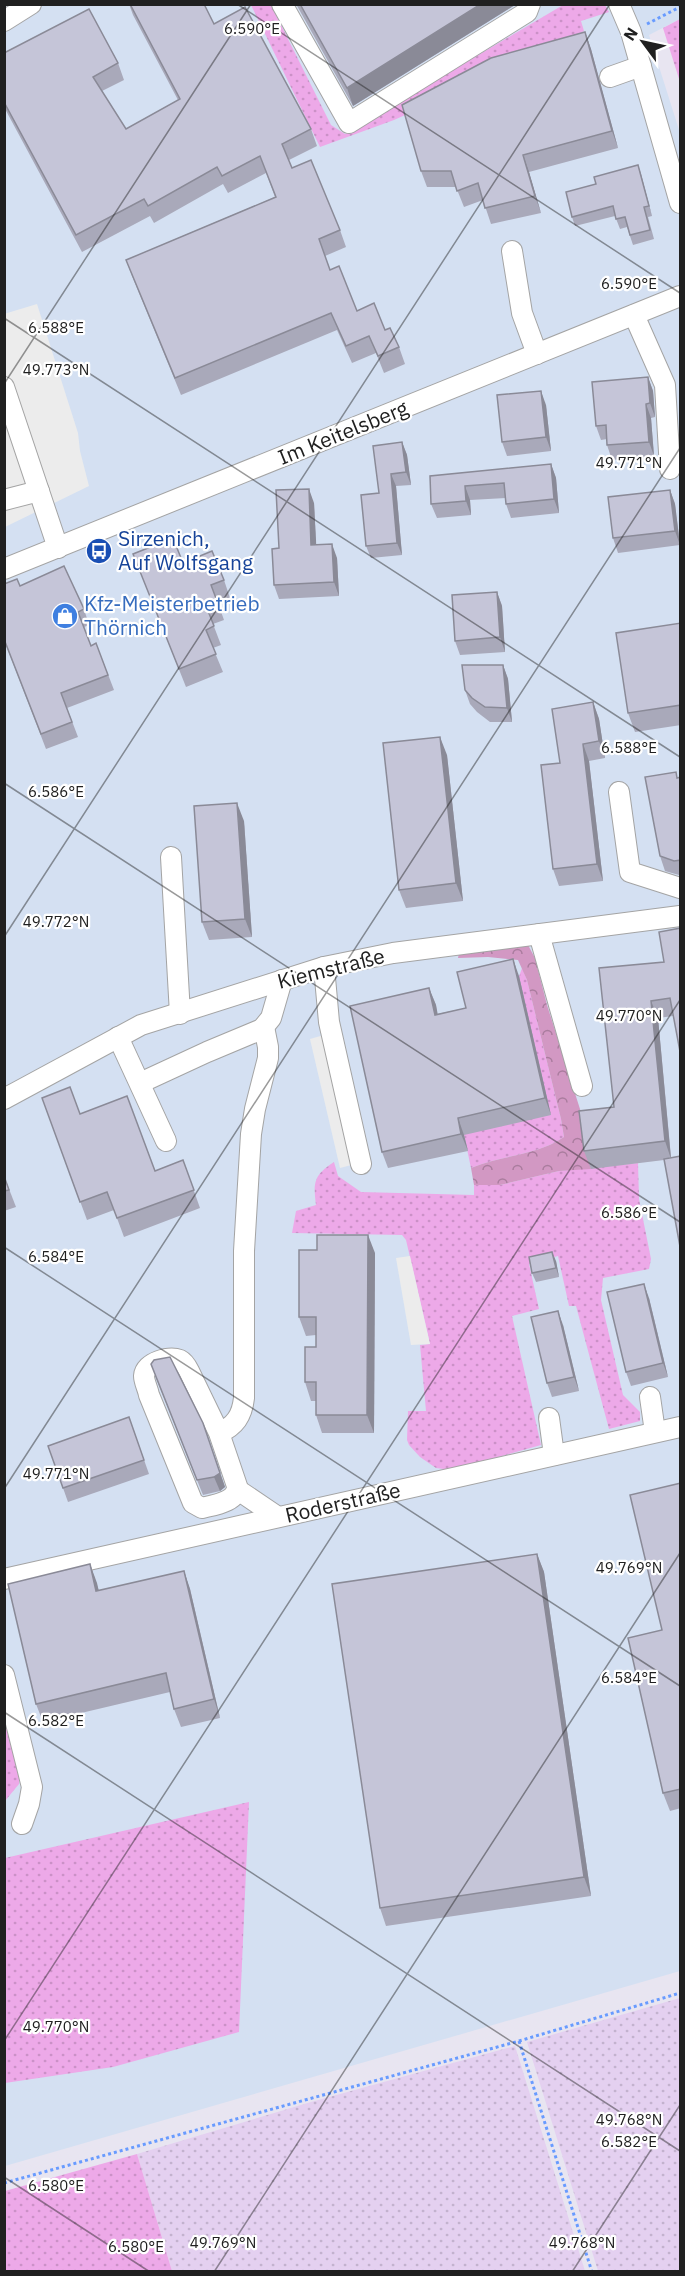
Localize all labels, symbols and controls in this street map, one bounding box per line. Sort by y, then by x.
north arrow [613,12,673,72]
text: 6.590°E [224,19,280,38]
text: N [619,24,642,44]
text: 6.590°E [601,274,657,293]
text: 6.588°E [28,318,84,337]
text: 49.773°N [23,360,89,379]
street label: Im Keitelsberg [273,393,412,471]
text: 49.771°N [596,453,662,472]
place label: Sirzenich, Auf Wolfsgang [118,524,253,576]
bus stop icon: Sirzenich, Auf Wolfsgang [84,536,114,566]
place label: Kfz-Meisterbetrieb Thörnich [84,589,260,641]
shop icon: Kfz-Meisterbetrieb Thörnich [50,601,80,631]
text: 6.588°E [601,738,657,757]
text: 6.586°E [28,782,84,801]
text: 49.772°N [23,912,89,931]
street label: Kiemstraße [274,941,387,995]
text: 49.770°N [596,1006,662,1025]
text: 6.586°E [601,1203,657,1222]
text: 6.584°E [28,1247,84,1266]
text: 49.771°N [23,1464,89,1483]
street label: Roderstraße [282,1475,403,1529]
text: 49.769°N [596,1558,662,1577]
text: 6.584°E [601,1668,657,1687]
text: 6.582°E [28,1711,84,1730]
text: 49.770°N [23,2017,89,2036]
text: 49.768°N [596,2110,662,2129]
text: 6.582°E [601,2132,657,2151]
text: 6.580°E [28,2176,84,2195]
text: 49.769°N [190,2233,256,2252]
text: 49.768°N [549,2233,615,2252]
text: 6.580°E [108,2237,164,2256]

